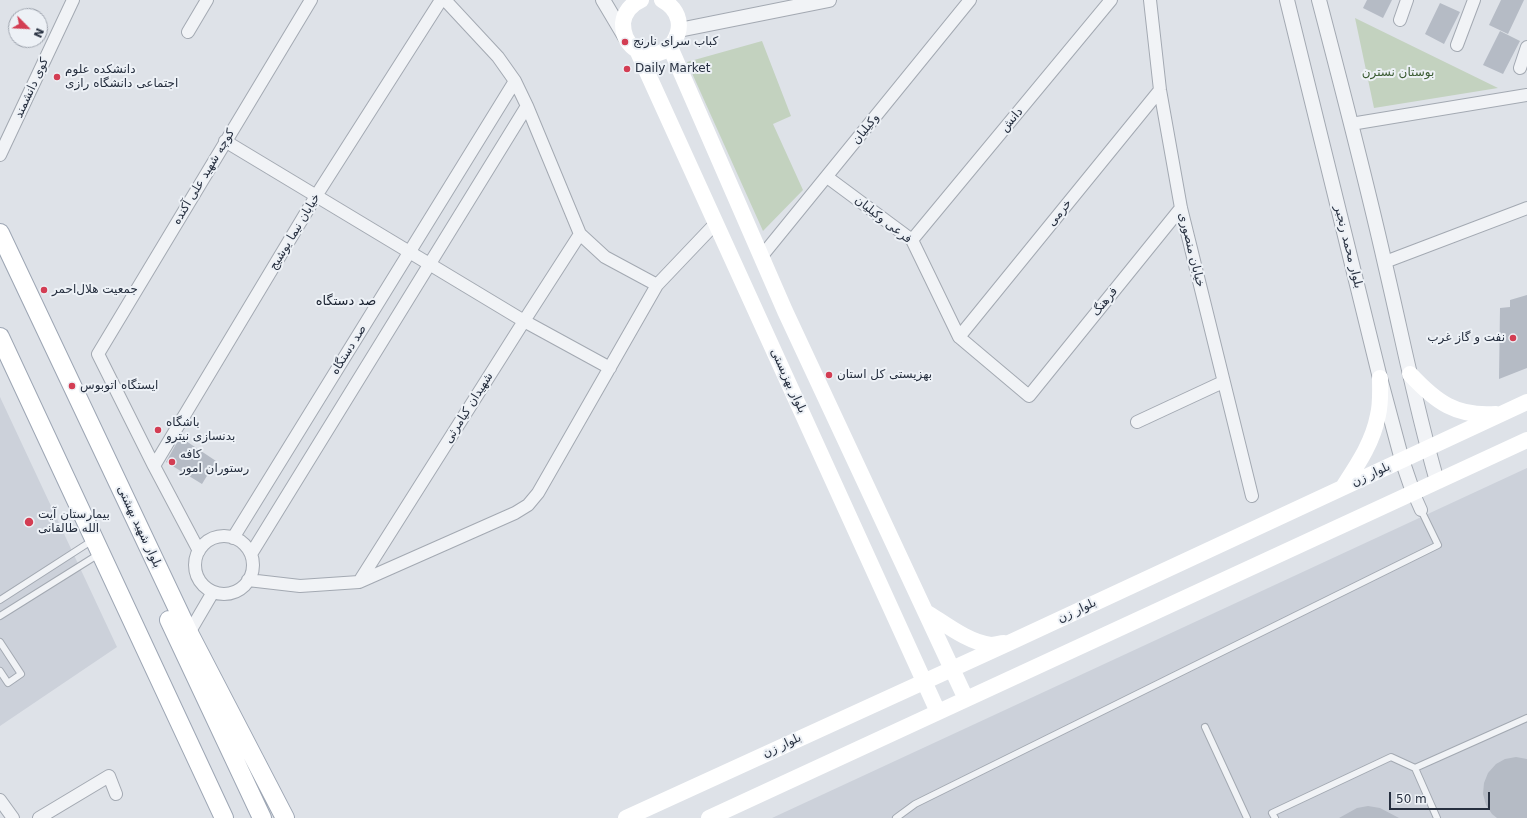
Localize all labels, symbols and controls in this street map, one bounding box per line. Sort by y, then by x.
north arrow [8,8,48,48]
text: N [31,26,46,40]
place label: کباب سرای نارنج [633,35,718,49]
marker: کباب سرای نارنج [620,37,630,47]
street label: کوی دانشمند [12,56,52,120]
place label: Daily Market [635,62,710,76]
place label: دانشکده علوم اجتماعی دانشگاه رازی [65,63,178,91]
marker: Daily Market [622,64,632,74]
park label: بوستان نسترن [1362,66,1434,80]
marker: دانشکده علوم اجتماعی دانشگاه رازی [52,72,62,82]
street label: دانش [998,105,1026,135]
street label: وکیلیان [849,111,883,147]
street label: کوچه شهید علی آکنده [170,127,238,227]
street label: خیابان نیما یوشیج [267,191,323,273]
street label: فرعی وکیلیان [852,193,914,247]
street label: خرمی [1045,197,1075,229]
street label: بلوار محمد رنجبر [1331,204,1365,290]
street label: خیابان منصوری [1175,211,1207,289]
place label: جمعیت هلال‌احمر [52,283,138,297]
marker: جمعیت هلال‌احمر [39,285,49,295]
street label: فرهنگ [1089,285,1121,319]
district label: صد دستگاه [316,294,376,310]
street label: صد دستگاه [328,322,370,378]
place label: نفت و گاز غرب [1427,331,1505,345]
marker: نفت و گاز غرب [1508,333,1518,343]
street label: بلوار بهزیستی [767,346,809,416]
place label: بهزیستی کل استان [837,368,932,382]
street label: شهیدان کیامرثی [441,370,497,446]
marker: بهزیستی کل استان [824,370,834,380]
place label: ایستگاه اتوبوس [80,379,158,393]
marker: ایستگاه اتوبوس [67,381,77,391]
place label: باشگاه بدنسازی نیترو [166,416,235,444]
marker: باشگاه بدنسازی نیترو [153,425,163,435]
place label: کافه رستوران امور [180,448,249,476]
marker: کافه رستوران امور [167,457,177,467]
street label: بلوار زن [1349,460,1393,490]
street label: بلوار شهید بهشتی [114,484,164,570]
place label: بیمارستان آیت الله طالقانی [38,508,110,536]
marker: بیمارستان آیت الله طالقانی [23,516,35,528]
street label: بلوار زن [1055,596,1099,626]
street label: بلوار زن [760,731,804,761]
scale bar [1391,784,1492,810]
text: 50 m [1396,792,1427,806]

